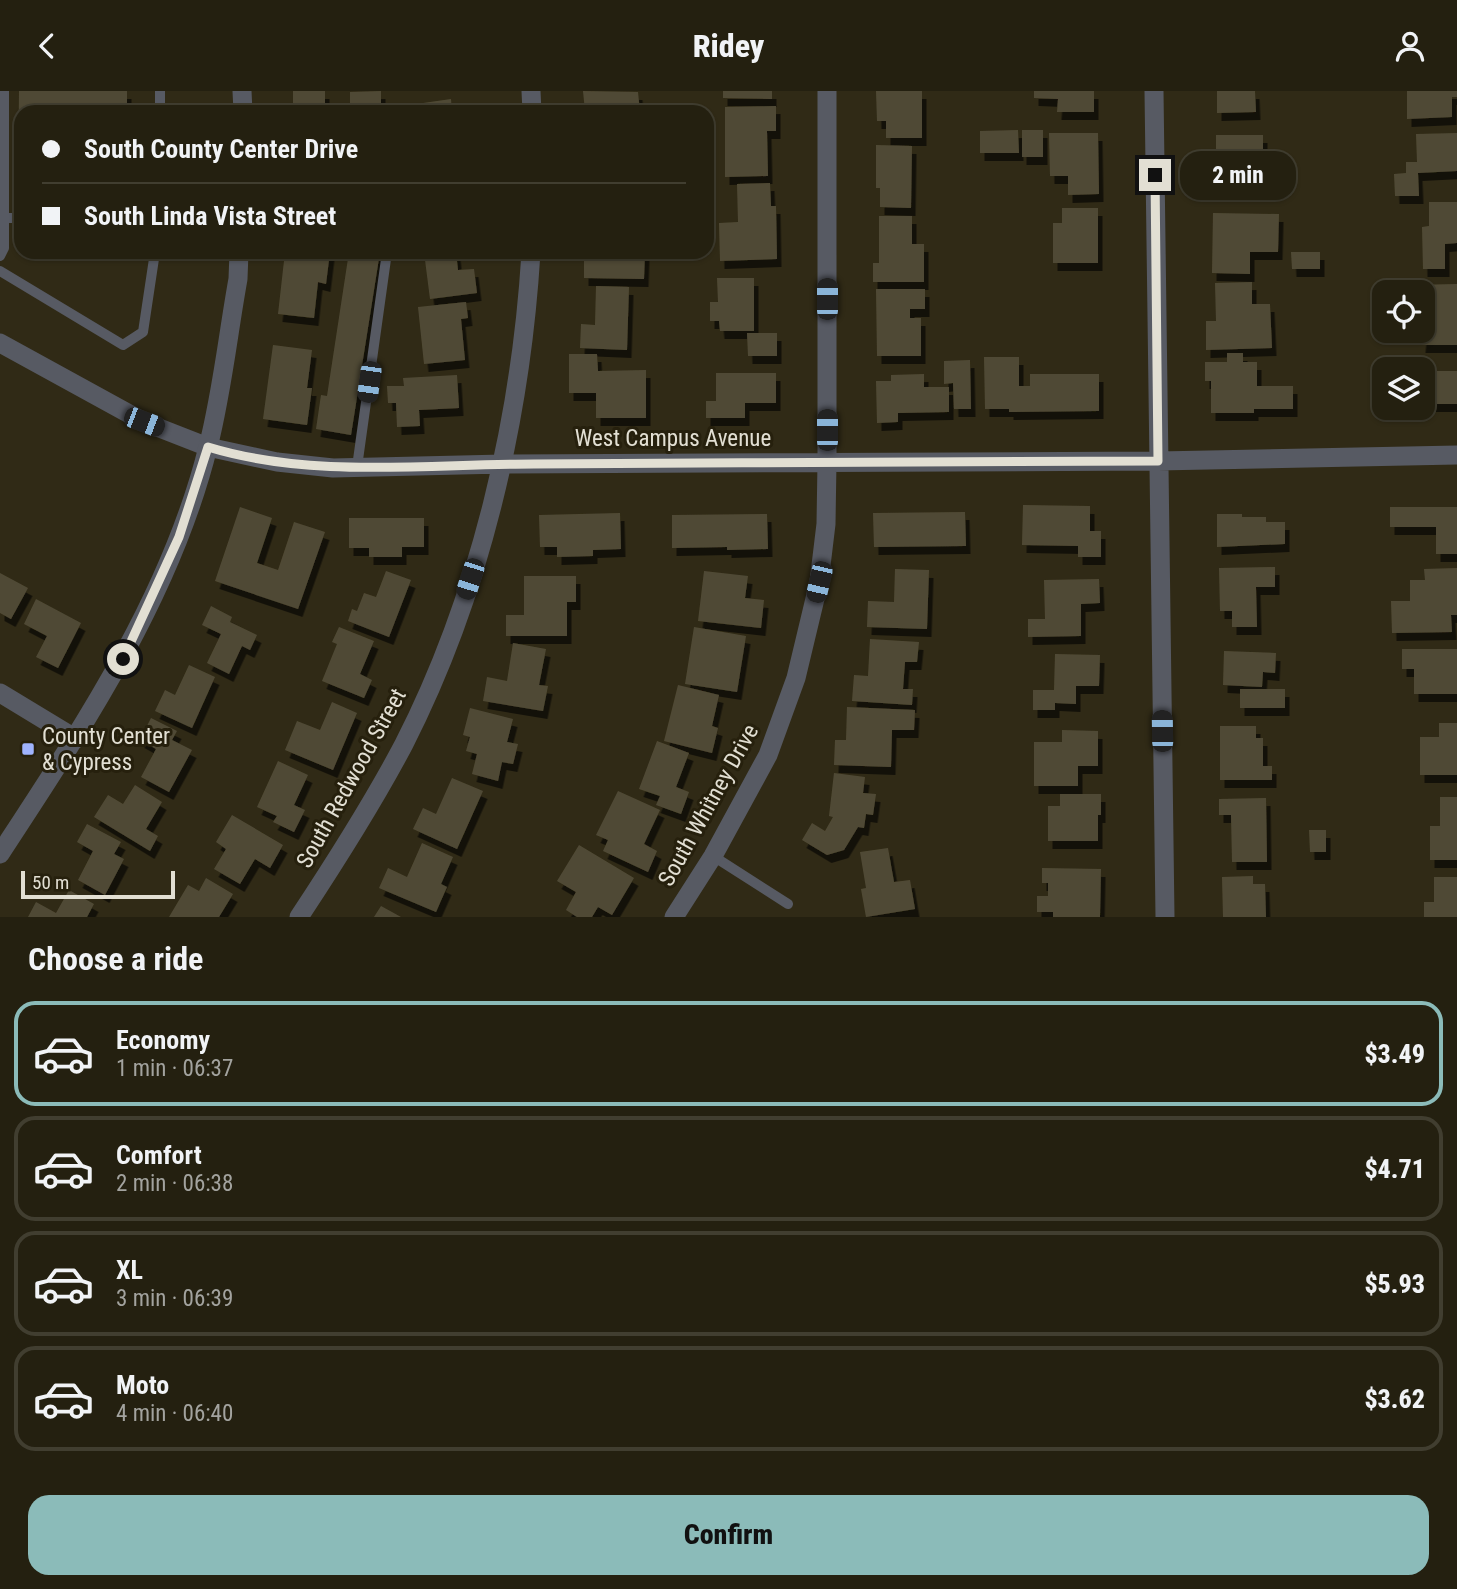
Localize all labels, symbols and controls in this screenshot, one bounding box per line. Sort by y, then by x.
icon: back [28,27,66,65]
text: Ridey [693,27,764,65]
icon: person [1391,27,1429,65]
text: South County Center Drive [84,134,358,164]
callout: 2 min [1180,151,1295,199]
route end [1139,159,1171,191]
text: 2 min [1212,162,1264,189]
text: South Linda Vista Street [84,201,336,231]
car [817,278,838,320]
map controls [1372,280,1435,420]
button: locate [1372,280,1435,343]
button: layers [1372,357,1435,420]
car [356,360,383,404]
car [121,405,168,439]
car [817,409,838,451]
street label: West Campus Avenue [575,425,771,452]
car [454,556,487,602]
car [805,559,834,605]
route start [107,643,139,675]
street label: South Redwood Street [291,684,412,873]
car [1152,710,1173,752]
street label: South Whitney Drive [653,720,764,891]
place label: County Center & Cypress [42,723,170,776]
marker: County Center & Cypress [20,741,36,757]
scale bar [21,868,175,900]
text: 50 m [32,871,69,894]
text: Choose a ride [28,940,203,978]
icon: car [32,1022,95,1085]
text: Economy [116,1025,210,1055]
text: $3.49 [1364,1039,1425,1069]
text: 1 min · 06:37 [116,1055,233,1082]
icon: car [32,1137,95,1200]
text: Comfort [116,1140,202,1170]
text: $4.71 [1364,1154,1425,1184]
text: 2 min · 06:38 [116,1170,233,1197]
icon: car [32,1252,95,1315]
text: XL [116,1255,143,1285]
text: $5.93 [1364,1269,1425,1299]
text: 3 min · 06:39 [116,1285,233,1312]
icon: car [32,1367,95,1430]
text: Moto [116,1370,169,1400]
text: $3.62 [1364,1384,1425,1414]
text: 4 min · 06:40 [116,1400,233,1427]
button: Confirm [28,1495,1429,1575]

